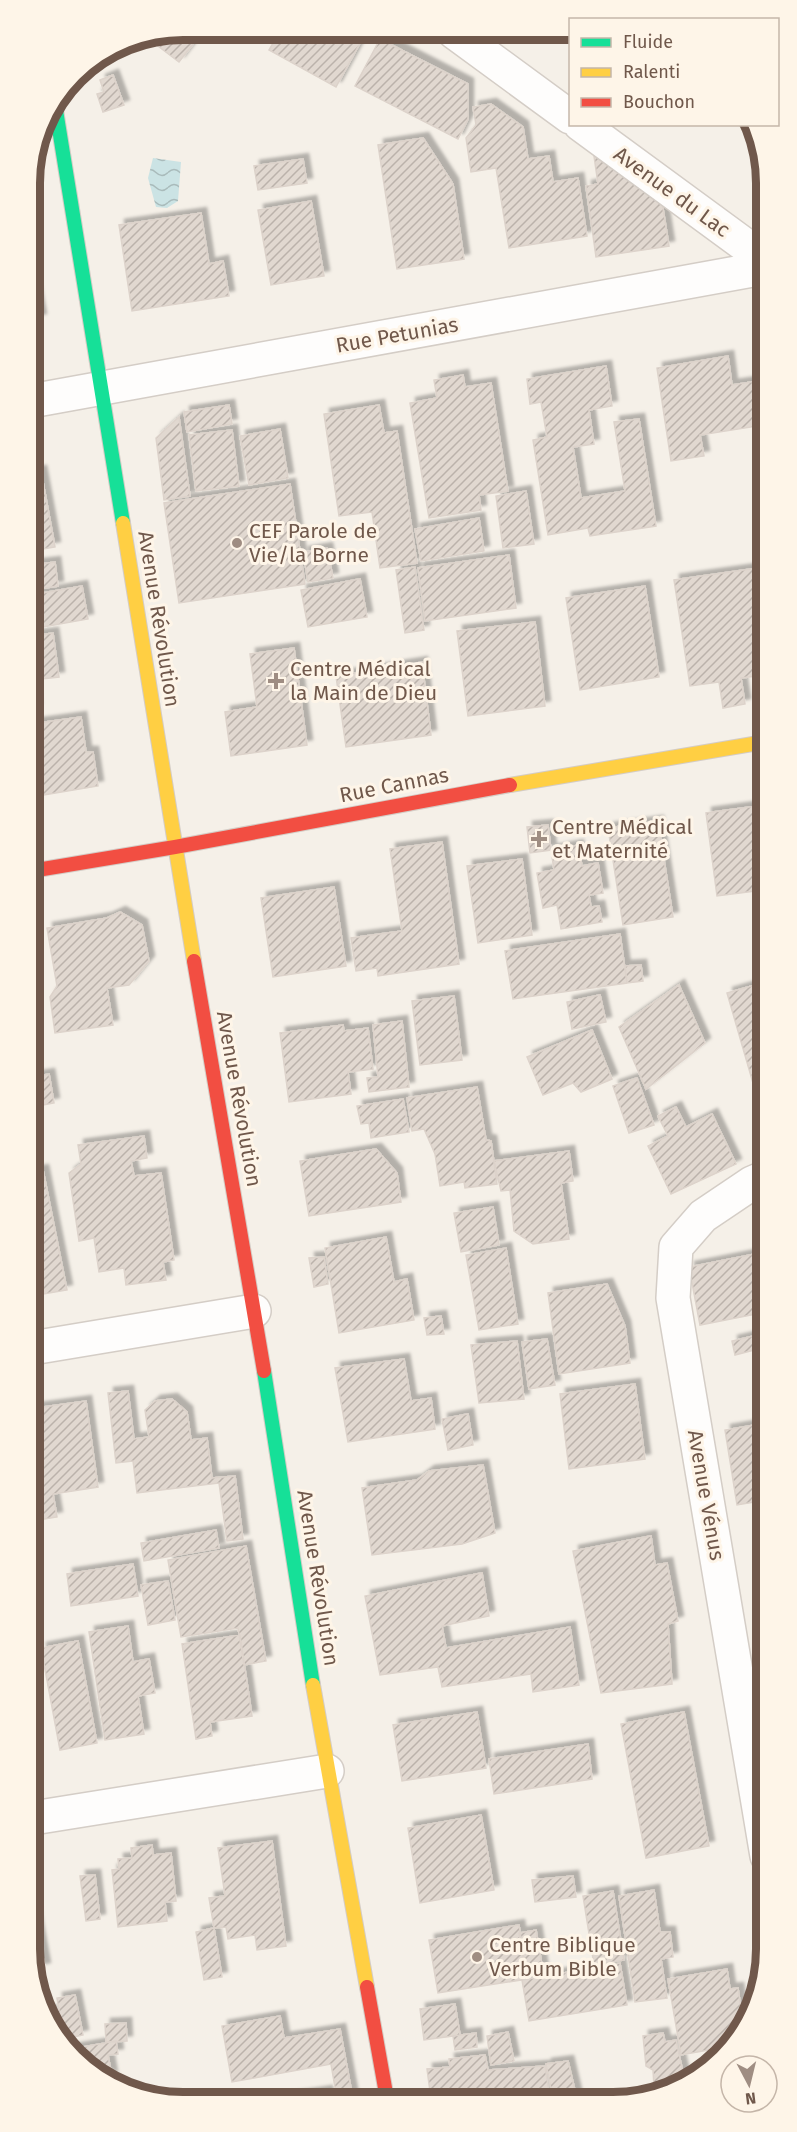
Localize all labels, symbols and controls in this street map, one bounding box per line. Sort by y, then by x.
legend [569,18,779,126]
text: Fluide [623,31,673,53]
text: Ralenti [623,61,680,83]
text: Bouchon [623,91,695,113]
street label: Avenue du Lac [609,141,735,243]
street label: Rue Petunias [334,311,461,359]
place label: CEF Parole de Vie/la Borne [249,518,377,568]
street label: Avenue Révolution [132,529,186,709]
marker: CEF Parole de Vie/la Borne [230,536,244,550]
place label: Centre Médical la Main de Dieu [290,656,437,706]
marker: Centre Médical la Main de Dieu [267,672,285,690]
street label: Rue Cannas [337,762,451,808]
place label: Centre Médical et Maternité [552,814,693,864]
marker: Centre Médical et Maternité [530,830,548,848]
street label: Avenue Révolution [211,1009,267,1189]
street label: Avenue Vénus [682,1428,730,1563]
street label: Avenue Révolution [291,1488,345,1668]
place label: Centre Biblique Verbum Bible [489,1932,636,1982]
marker: Centre Biblique Verbum Bible [470,1950,484,1964]
north arrow [719,2054,779,2114]
text: N [744,2088,757,2108]

